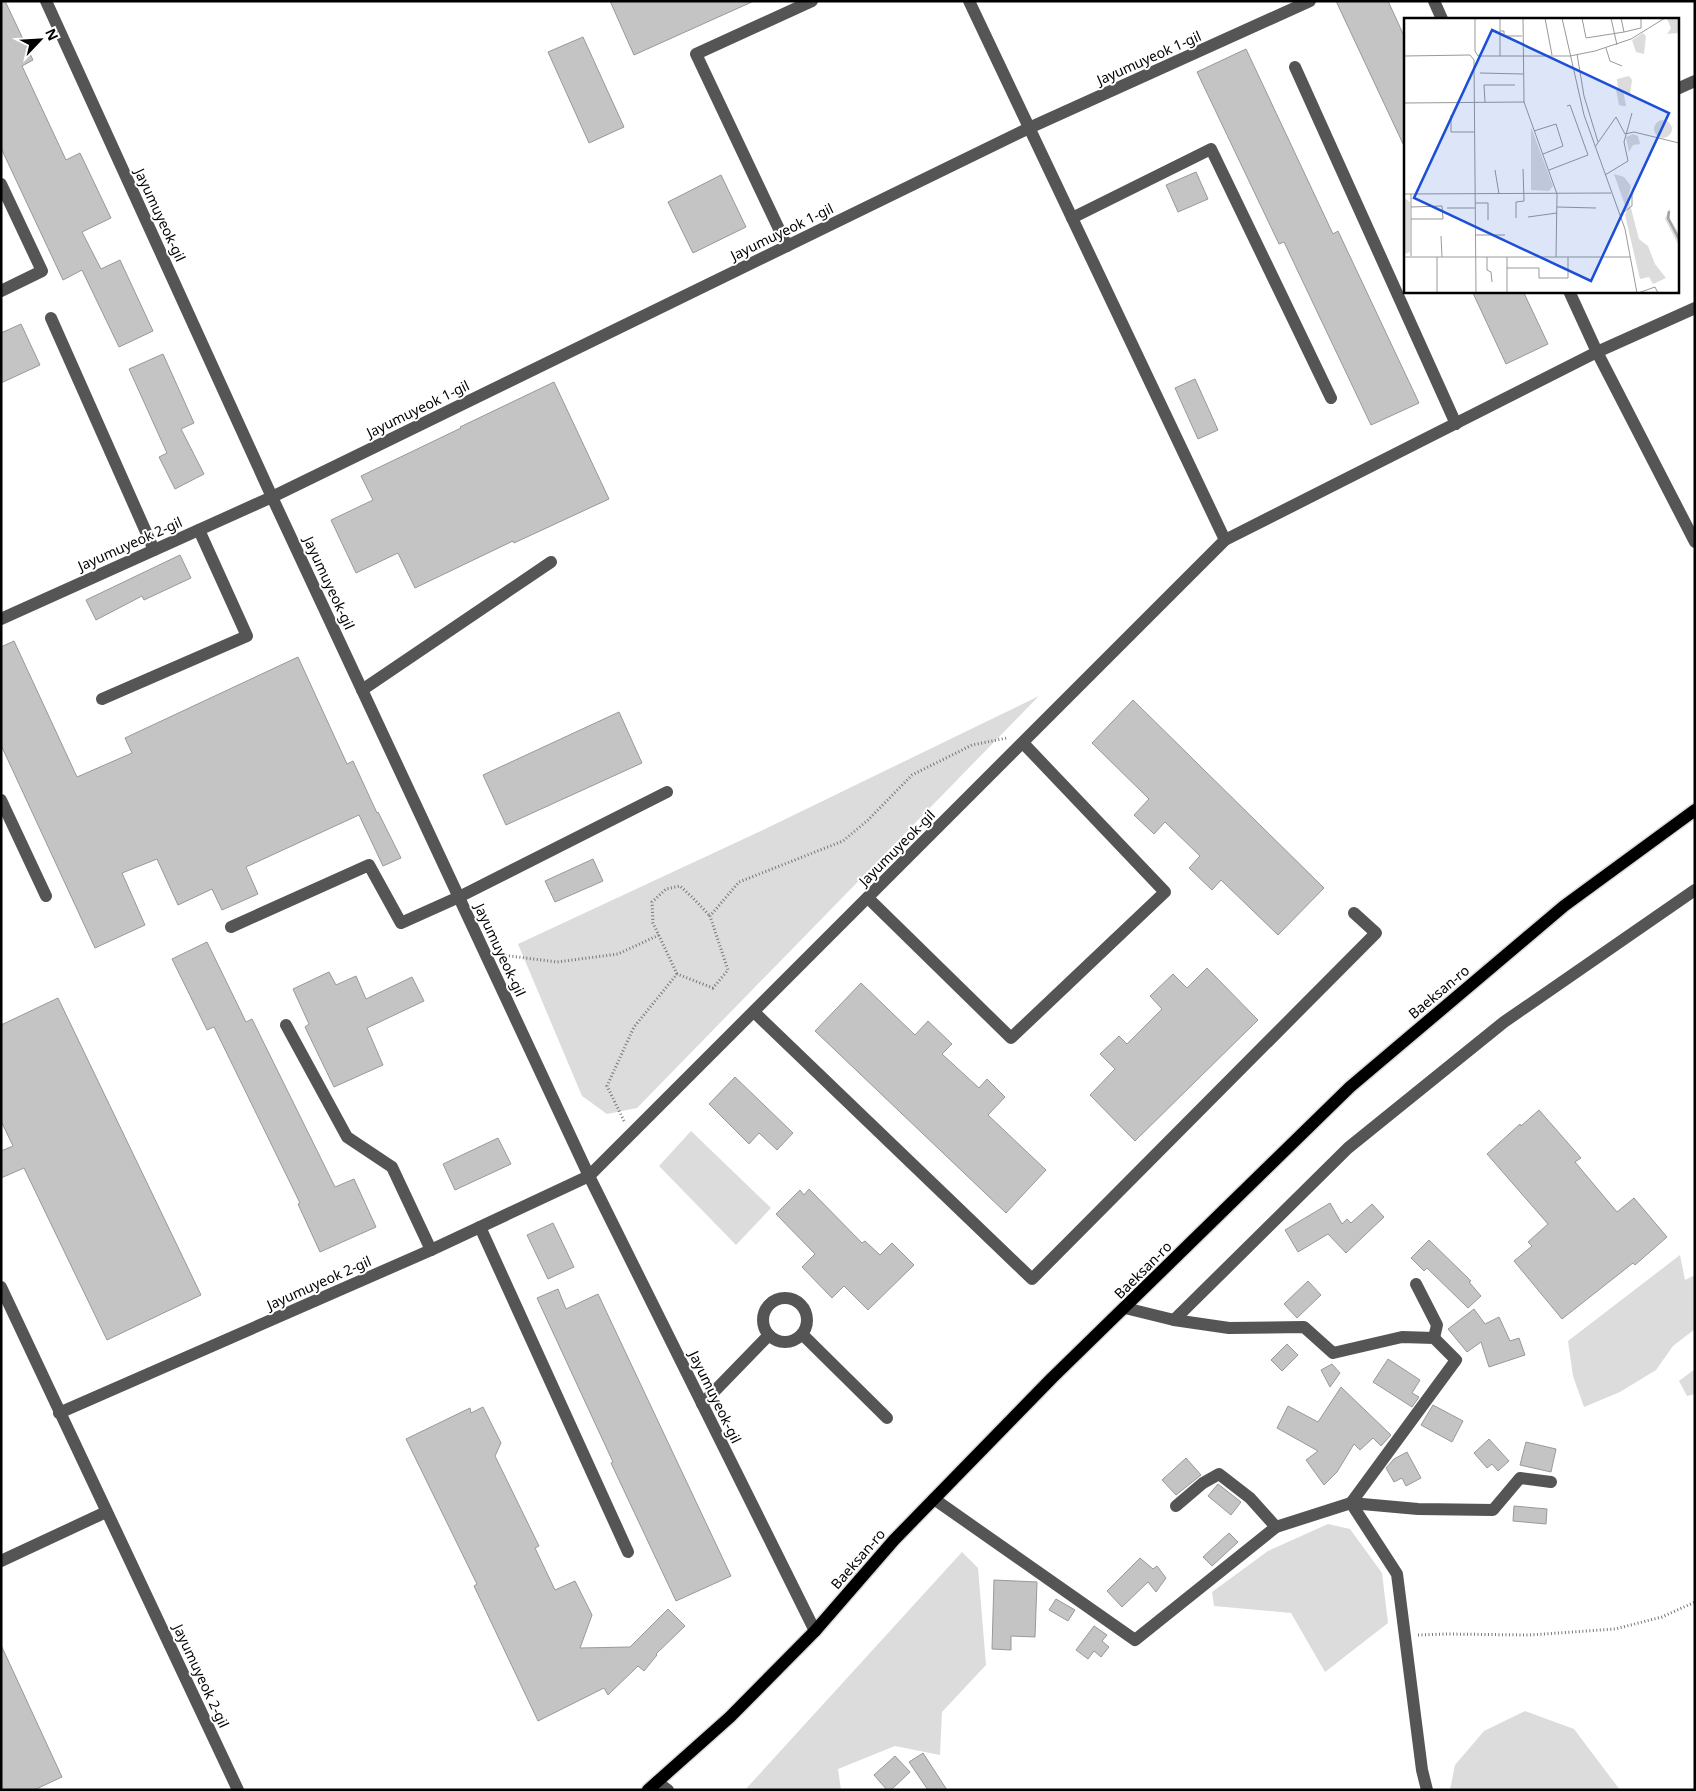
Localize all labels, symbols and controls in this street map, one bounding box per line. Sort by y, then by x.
north arrow [15,15,65,65]
inset map [1404,18,1678,292]
text: N [41,25,63,43]
street label: Jayumuyeok 1-gil [1092,26,1204,90]
street label: Jayumuyeok-gil [130,163,190,264]
street label: Jayumuyeok 1-gil [725,198,836,266]
street label: Jayumuyeok 1-gil [361,375,472,443]
street label: Jayumuyeok 2-gil [73,512,185,576]
street label: Jayumuyeok-gil [299,531,359,632]
street label: Jayumuyeok-gil [853,805,939,891]
street label: Jayumuyeok-gil [470,898,530,999]
street label: Baeksan-ro [1404,961,1473,1023]
street label: Baeksan-ro [1110,1237,1176,1303]
street label: Jayumuyeok 2-gil [262,1251,374,1315]
street label: Jayumuyeok-gil [684,1346,746,1446]
street label: Baeksan-ro [826,1525,889,1593]
street label: Jayumuyeok 2-gil [168,1619,234,1731]

